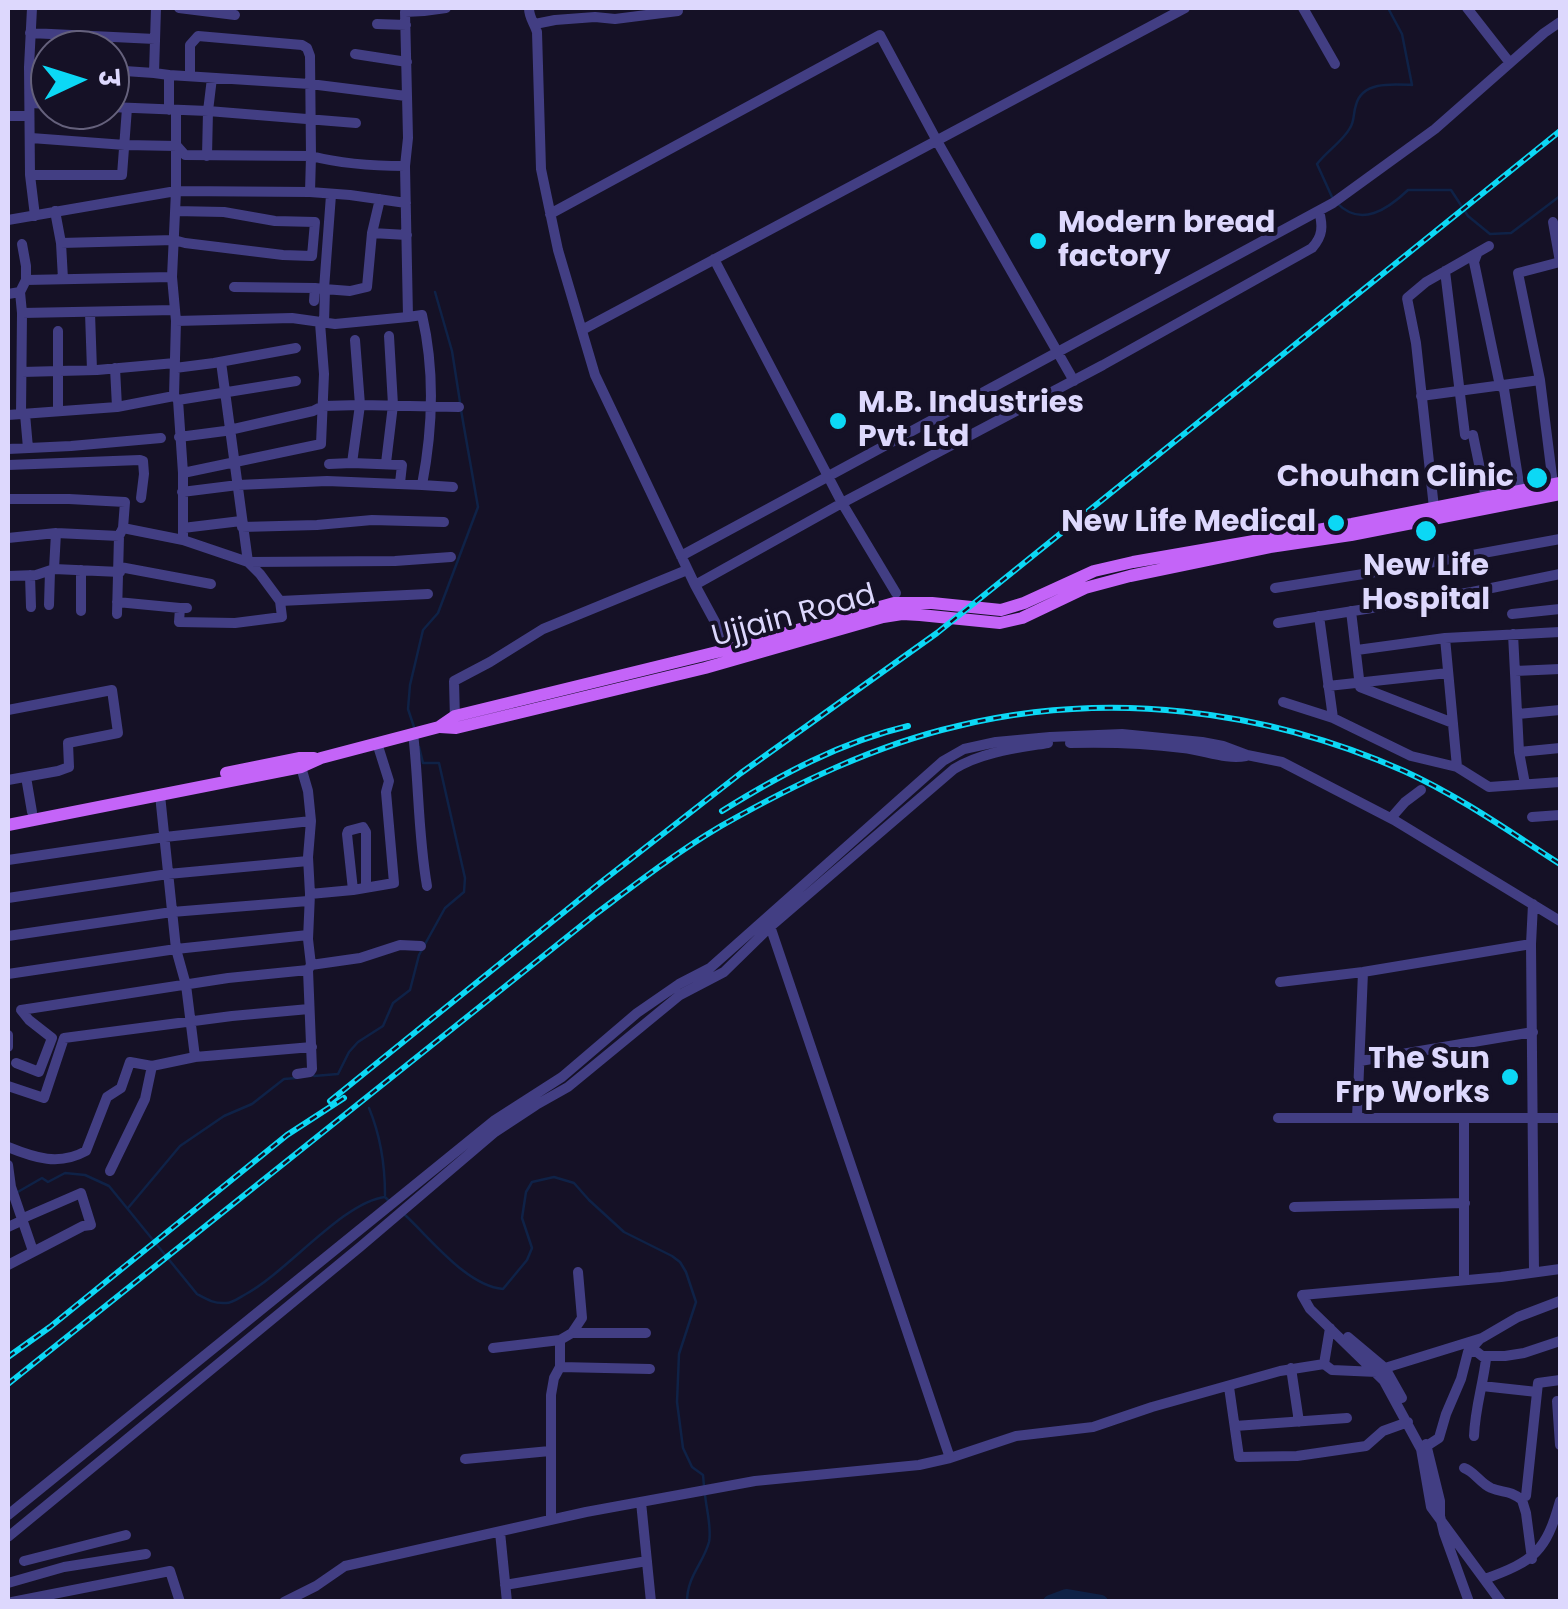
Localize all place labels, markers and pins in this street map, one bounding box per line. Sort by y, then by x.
place label: Modern bread factory [1058,206,1275,276]
marker: Modern bread factory [1027,230,1049,252]
place label: M.B. Industries Pvt. Ltd [858,386,1084,456]
marker: M.B. Industries Pvt. Ltd [827,410,849,432]
place label: Chouhan Clinic [1277,460,1514,496]
marker: Chouhan Clinic [1524,465,1550,491]
place label: New Life Medical [1061,505,1316,541]
marker: New Life Medical [1325,512,1347,534]
marker: New Life Hospital [1413,518,1439,544]
place label: New Life Hospital [1362,549,1490,620]
place label: The Sun Frp Works [1335,1042,1490,1112]
marker: The Sun Frp Works [1499,1066,1521,1088]

